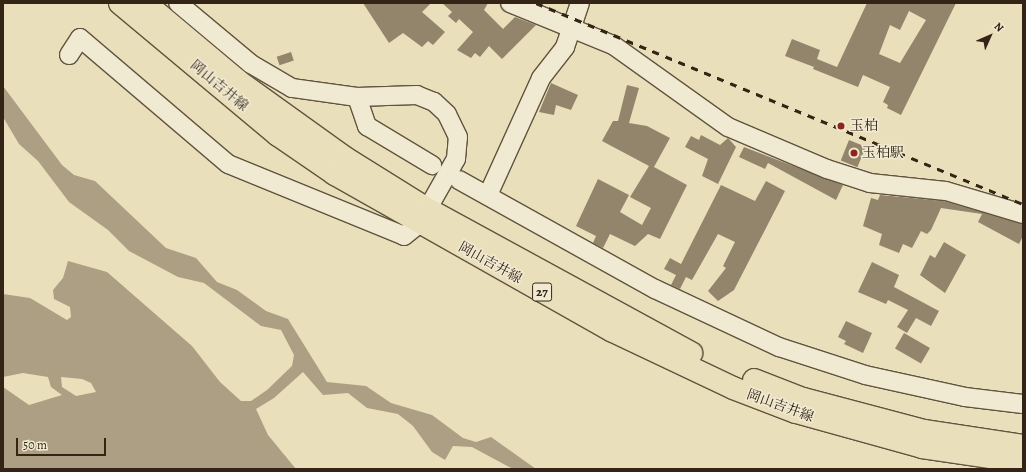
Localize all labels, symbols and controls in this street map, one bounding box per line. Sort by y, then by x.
north arrow [970,16,1010,56]
text: N [991,19,1007,35]
street label: 岡山吉井線 [187,57,251,115]
place label: 玉柏 [850,118,878,134]
marker: 玉柏 [835,120,847,132]
place label: 玉柏駅 [862,145,904,161]
marker: 玉柏駅 [849,148,859,158]
street label: 岡山吉井線 [455,239,525,287]
road number: 27 [532,281,552,303]
street label: 岡山吉井線 [744,386,816,426]
scale bar [18,430,108,456]
text: 50 m [23,437,47,453]

